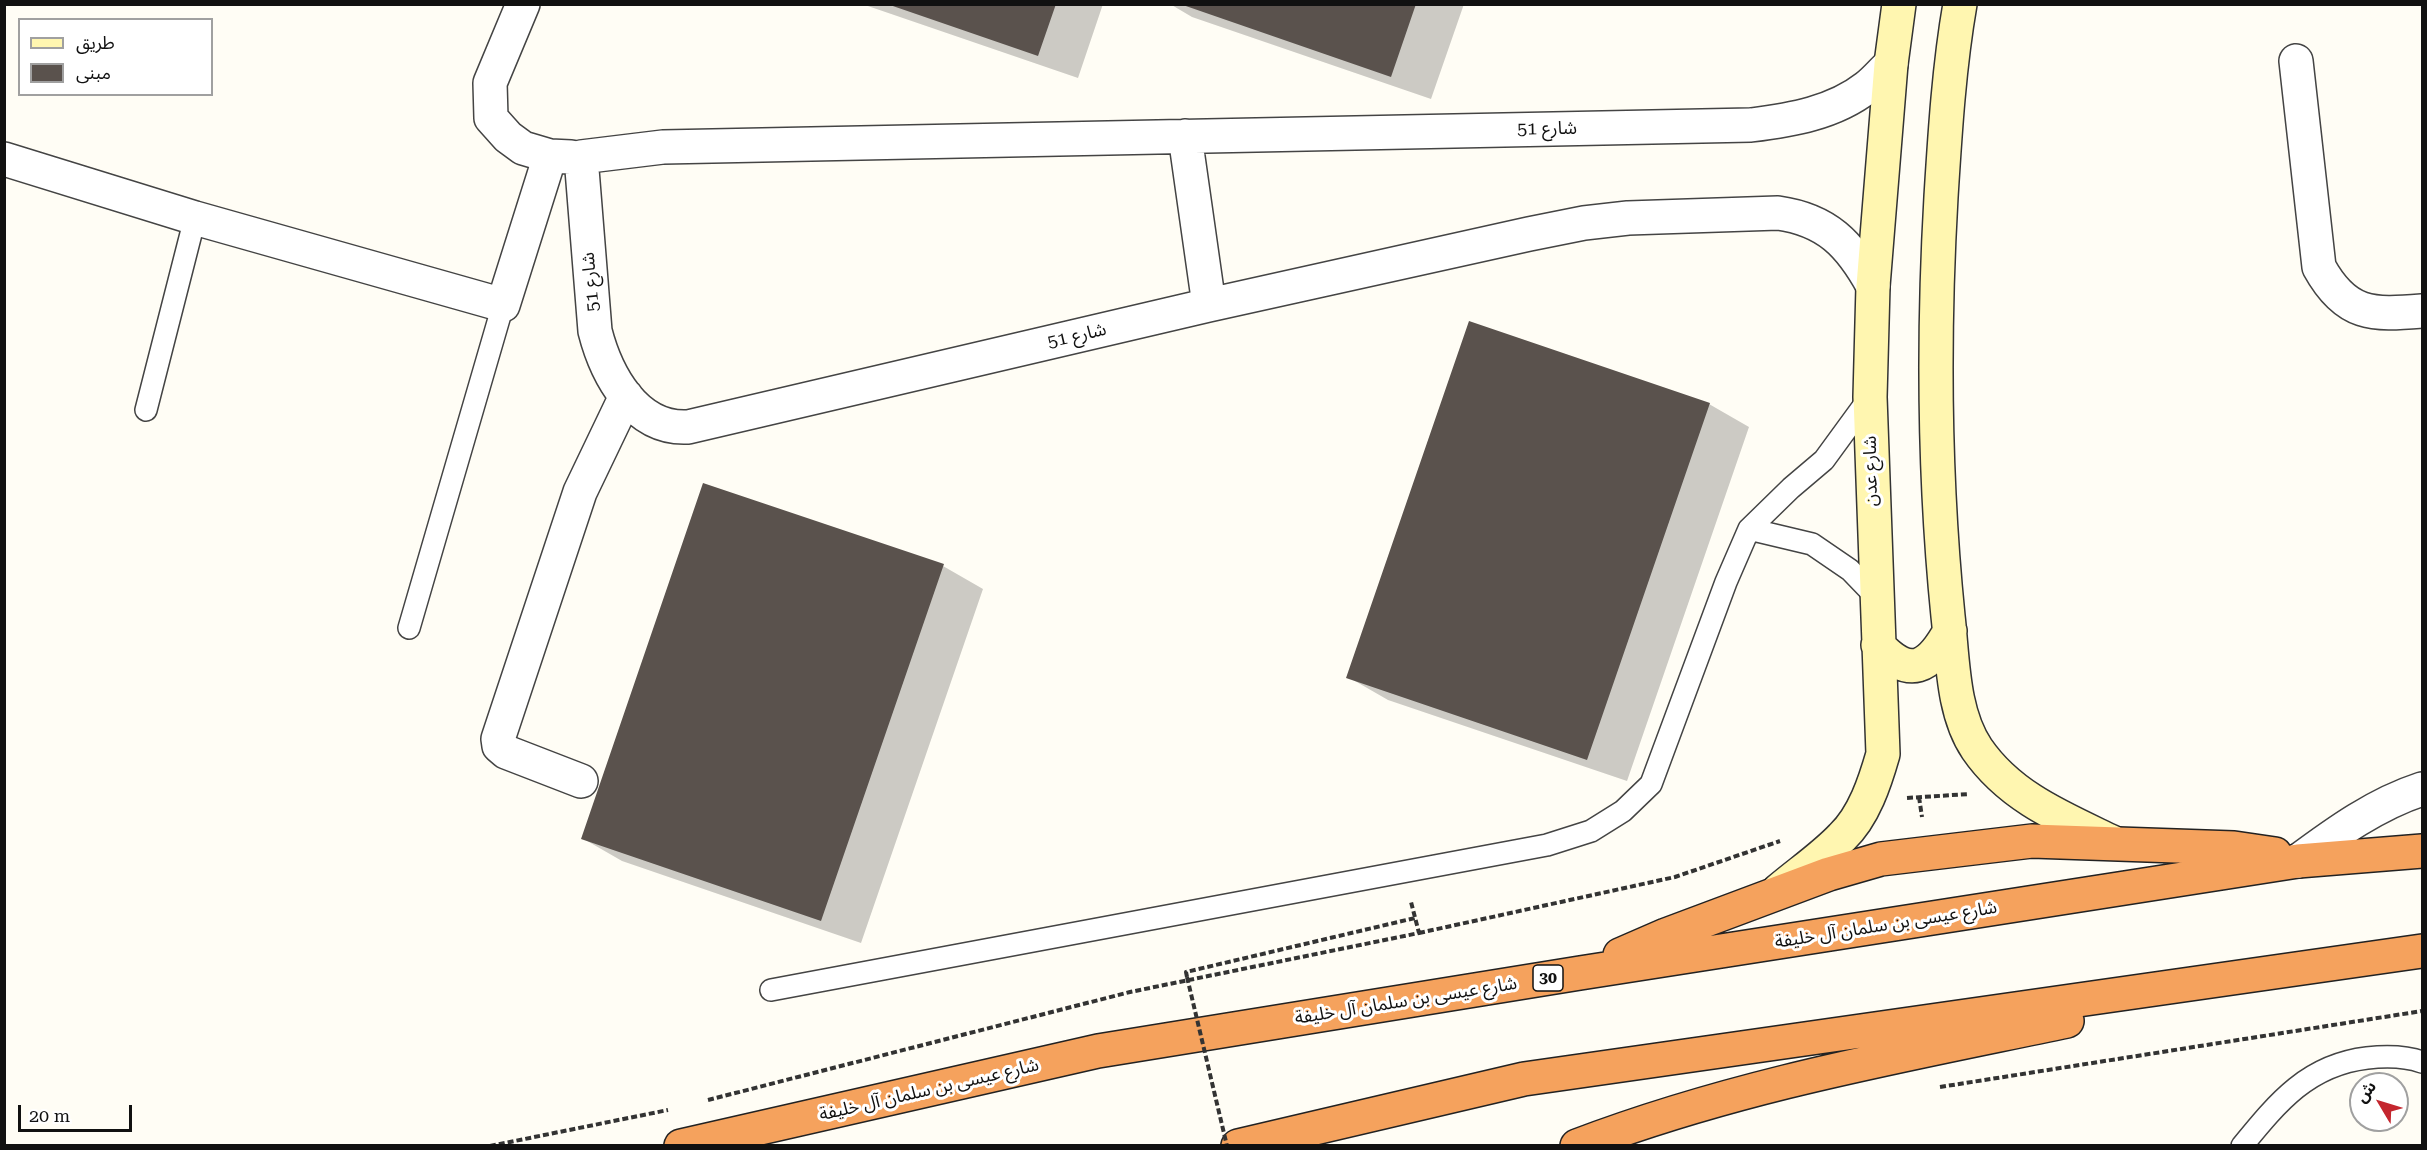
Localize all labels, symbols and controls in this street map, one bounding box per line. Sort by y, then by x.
legend [18,18,213,96]
text: طريق [76,32,115,53]
text: مبنى [76,62,111,83]
street label: شارع 51 [1517,118,1577,140]
street label: شارع 51 [578,251,604,313]
street label: شارع 51 [1045,319,1109,353]
street label: شارع عدن [1860,436,1882,506]
street label: شارع عيسى بن سلمان آل خليفة [1773,897,1999,953]
road number: 30 [1533,965,1563,991]
street label: شارع عيسى بن سلمان آل خليفة [1293,973,1519,1029]
street label: شارع عيسى بن سلمان آل خليفة [817,1054,1041,1126]
north arrow [2349,1072,2409,1132]
text: ش [2352,1077,2380,1106]
scale bar [21,1093,135,1131]
text: 20 m [29,1105,70,1126]

